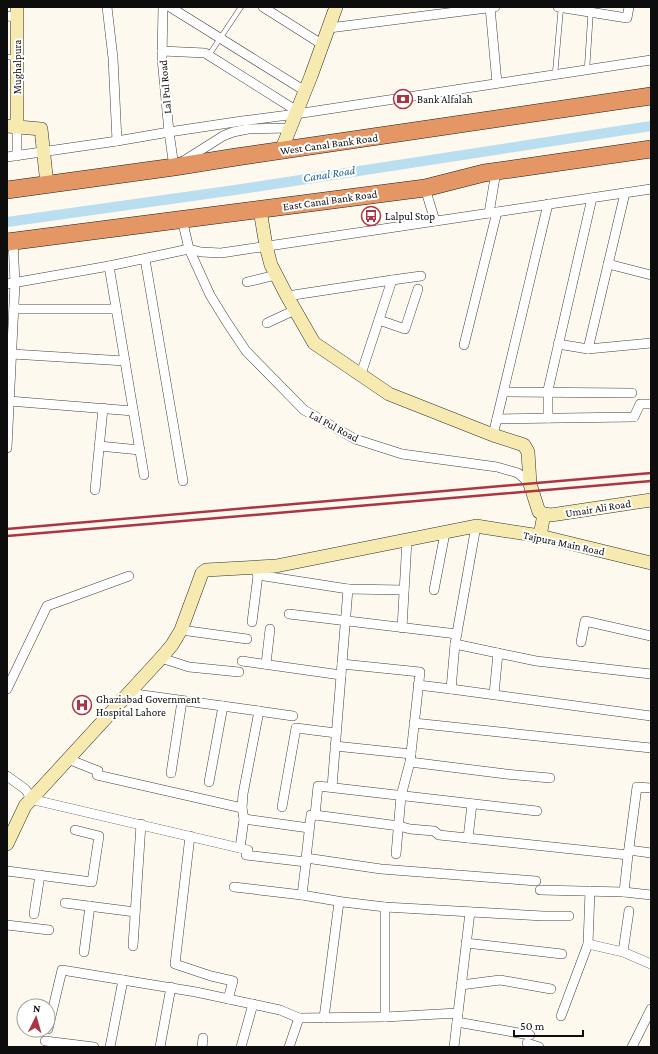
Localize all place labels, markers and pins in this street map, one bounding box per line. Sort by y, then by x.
bank icon: Bank Alfalah [392,88,414,110]
place label: Bank Alfalah [417,93,473,105]
bus stop icon: Lalpul Stop [360,205,382,227]
place label: Lalpul Stop [385,210,435,223]
place label: Ghaziabad Government Hospital Lahore [96,693,201,719]
hospital icon: Ghaziabad Government Hospital Lahore [71,694,93,716]

